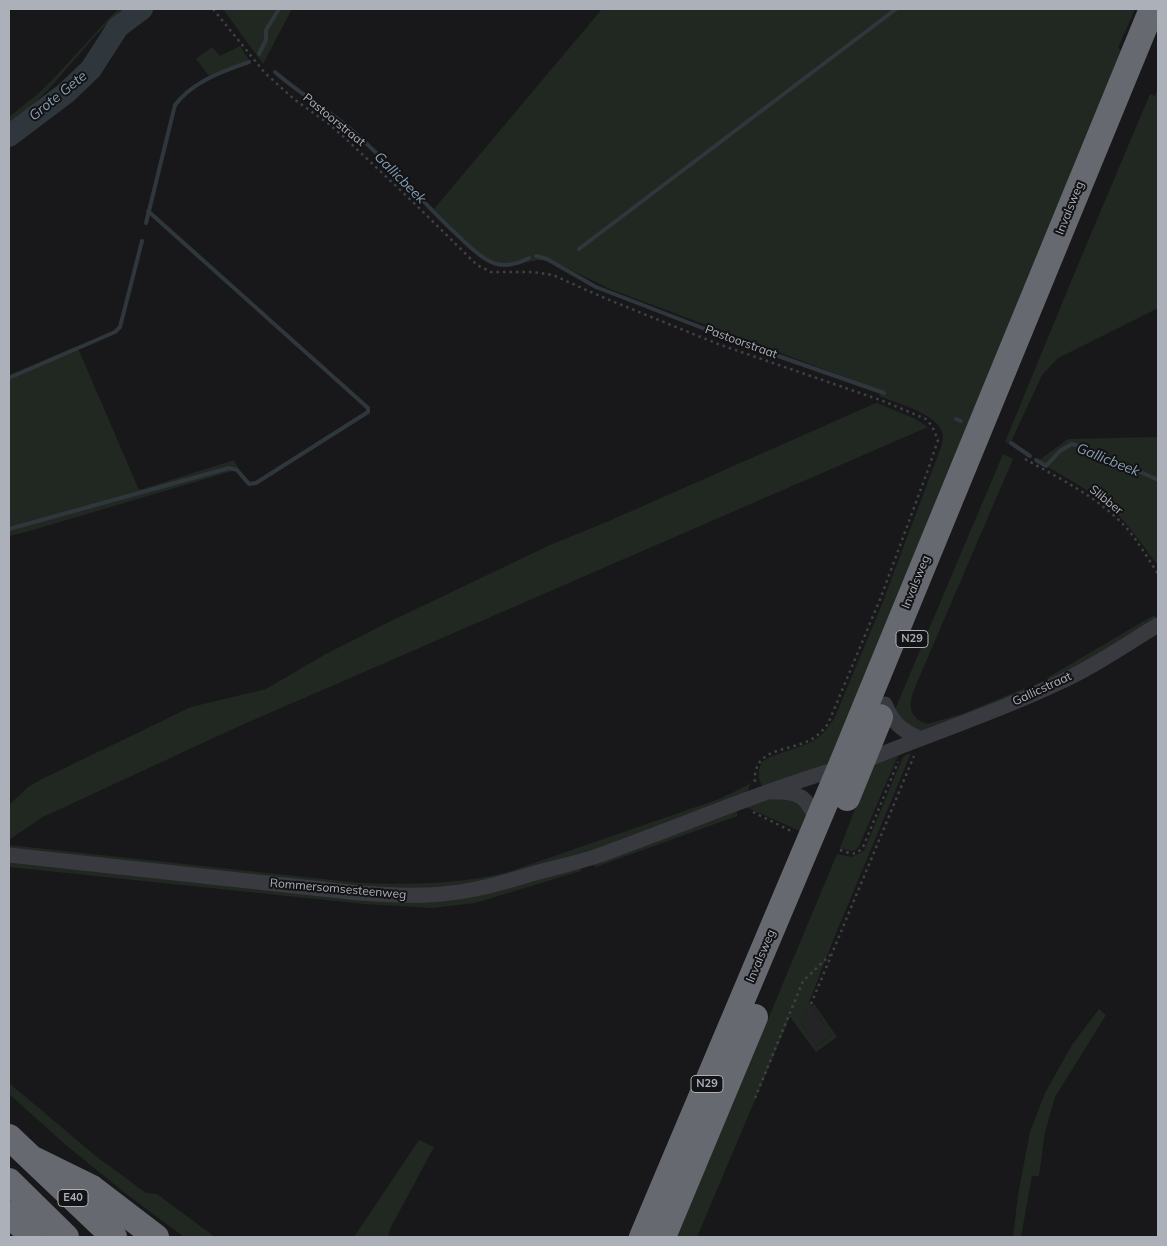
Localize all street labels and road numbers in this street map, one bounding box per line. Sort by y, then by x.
street label: Pastoorstraat [300,91,368,149]
street label: Invalsweg [1053,179,1087,237]
street label: Pastoorstraat [703,322,779,362]
street label: Slibber [1087,482,1125,518]
street label: Invalsweg [899,553,933,611]
road number: N29 [896,630,928,648]
street label: Gallicstraat [1010,669,1074,709]
street label: Rommersomsesteenweg [269,876,407,902]
street label: Invalsweg [743,927,779,985]
road number: N29 [691,1076,723,1092]
road number: E40 [58,1190,88,1206]

